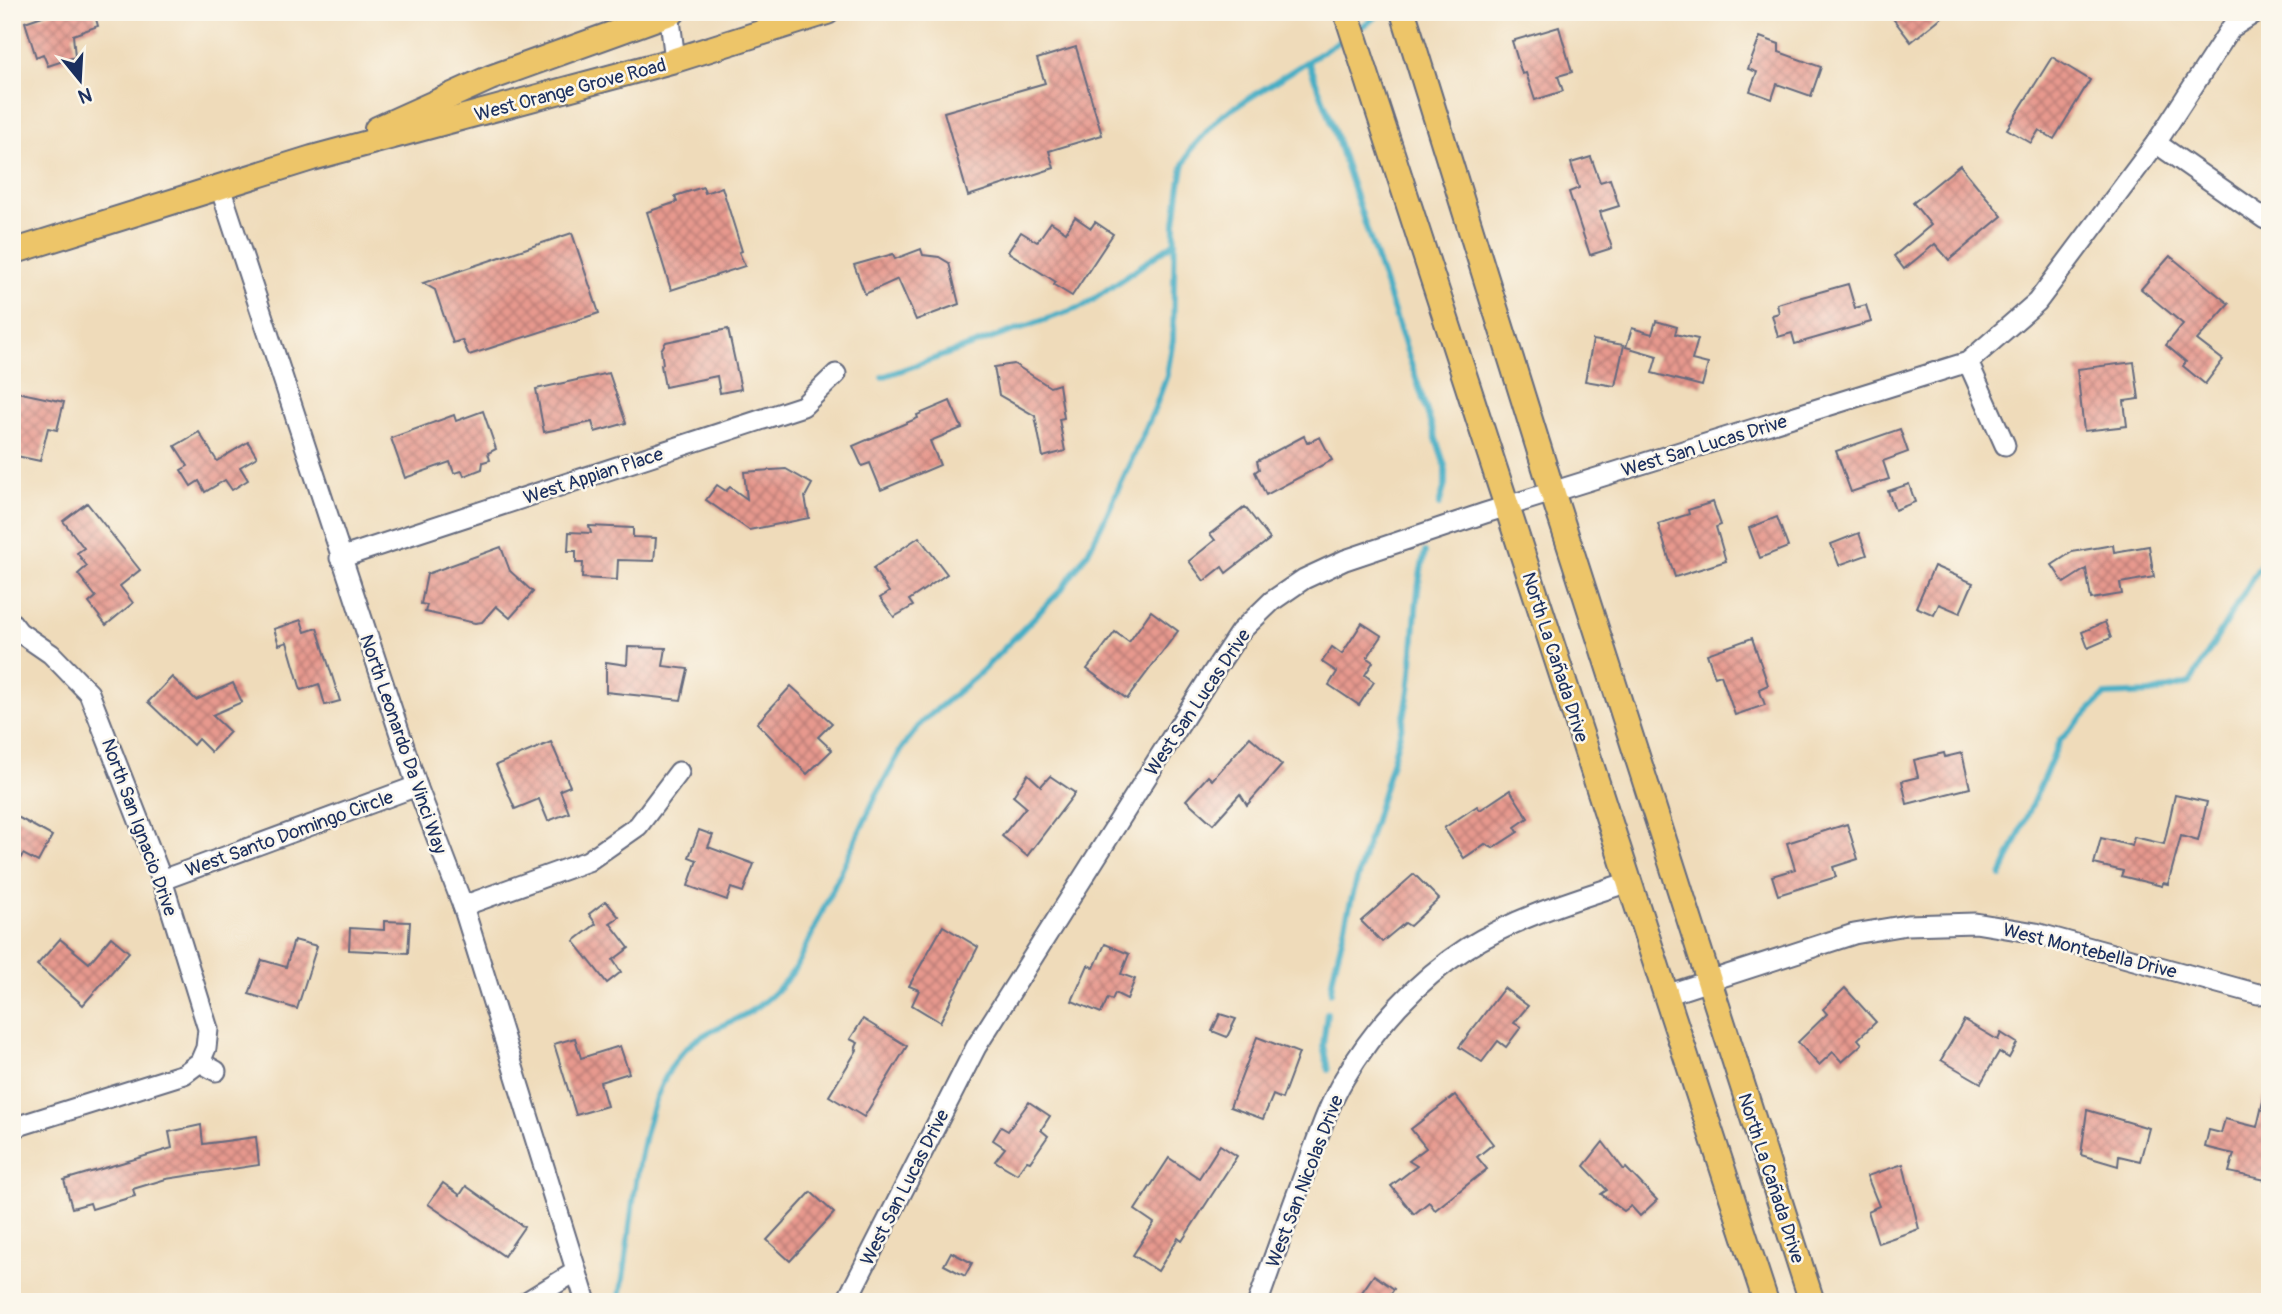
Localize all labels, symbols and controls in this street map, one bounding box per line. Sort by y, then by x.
north arrow [46,46,116,116]
street label: West Orange Grove Road [472,53,669,127]
text: N [75,82,95,109]
street label: West San Lucas Drive [1619,409,1791,483]
street label: West Appian Place [520,442,667,510]
street label: North La Cañada Drive [1516,569,1594,746]
street label: West San Lucas Drive [1140,624,1256,781]
street label: North Leonardo Da Vinci Way [354,631,452,857]
street label: North San Ignacio Drive [96,735,183,920]
street label: West Santo Domingo Circle [182,785,397,883]
street label: West Montebella Drive [2000,918,2180,984]
street label: North La Cañada Drive [1732,1090,1810,1267]
street label: West San Nicolas Drive [1261,1091,1349,1271]
street label: West San Lucas Drive [855,1105,955,1270]

